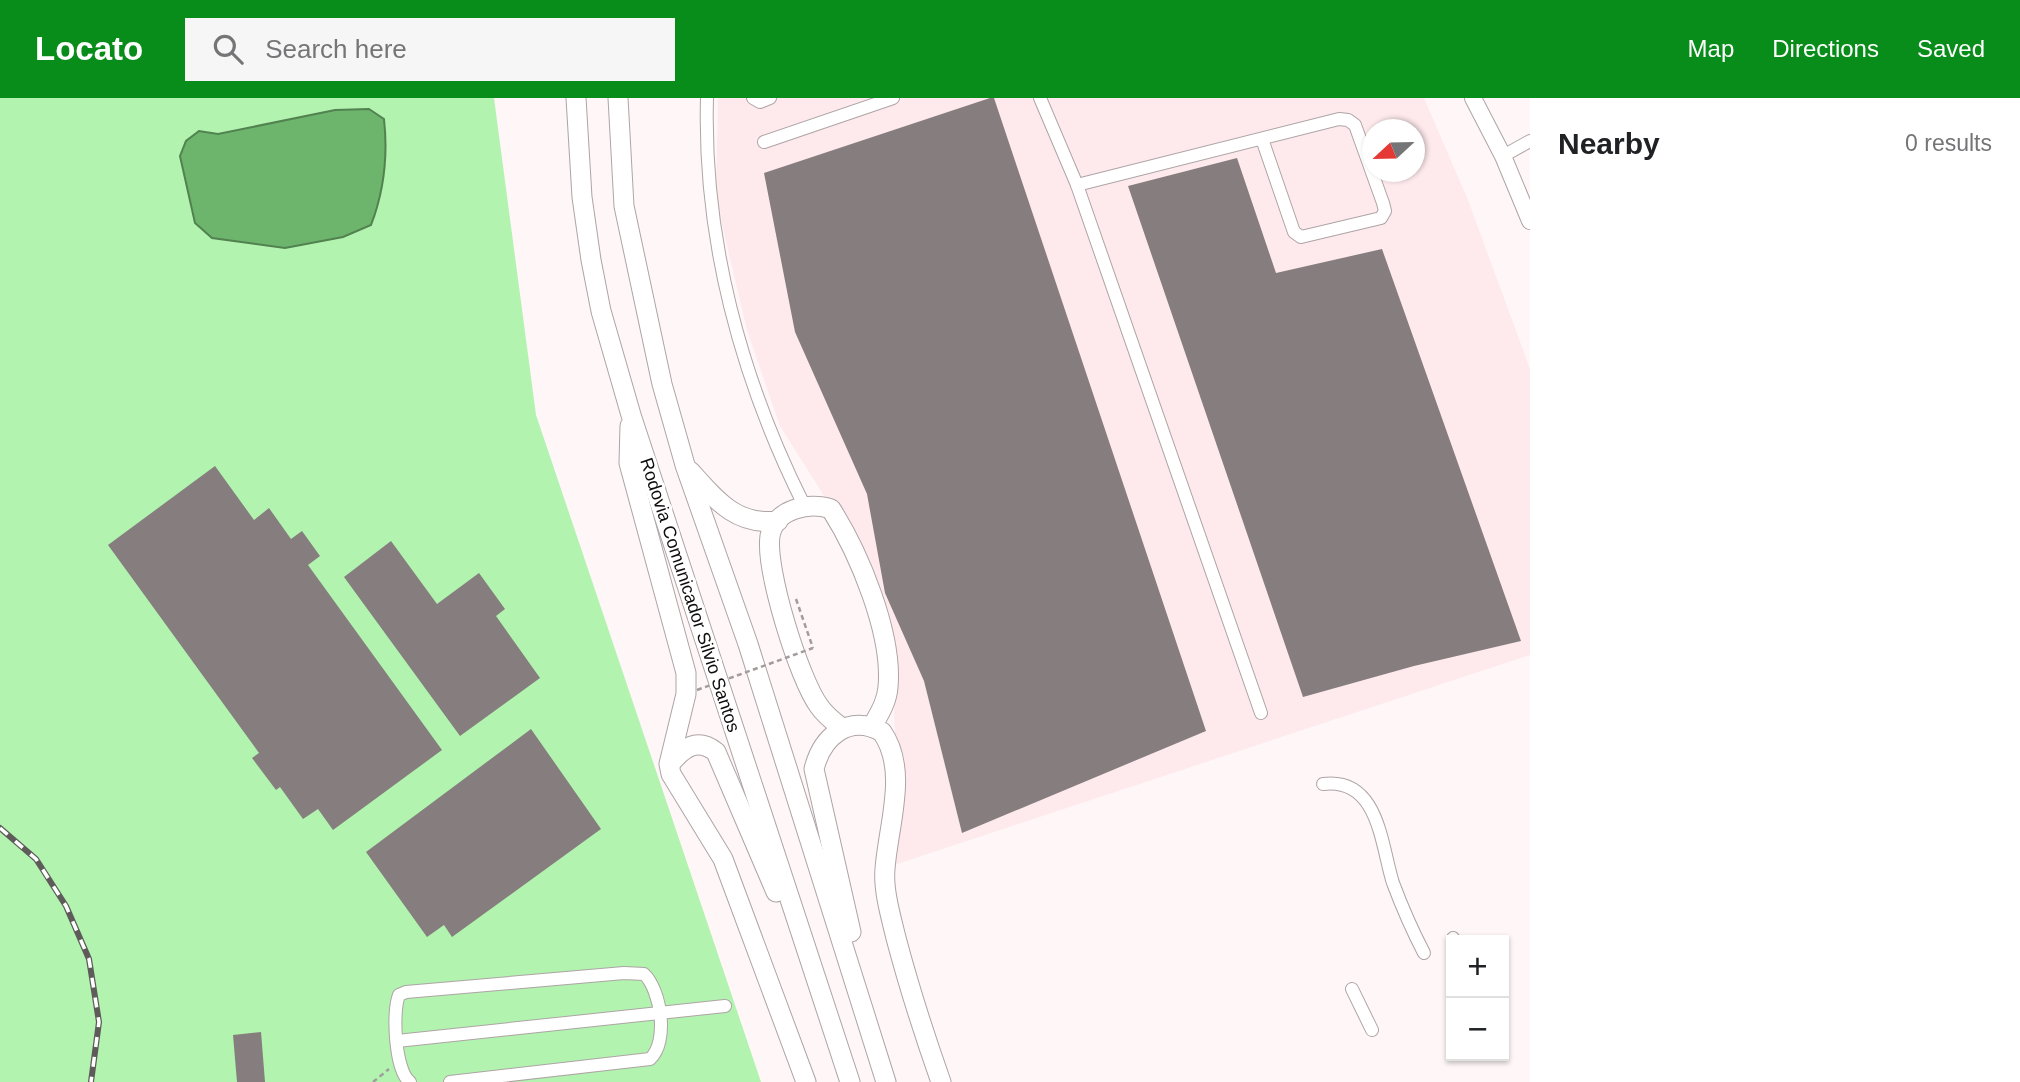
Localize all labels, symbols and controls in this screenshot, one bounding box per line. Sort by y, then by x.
search box [185,18,675,81]
text: Locato [35,30,143,67]
icon: search [209,30,247,68]
text: Search here [265,34,407,64]
text: Map [1688,35,1734,62]
text: Directions [1772,35,1879,62]
text: Saved [1917,35,1985,62]
north arrow [1362,119,1425,182]
text: Nearby [1558,127,1660,160]
text: 0 results [1905,130,1992,156]
street label: Rodovia Comunicador Silvio Santos [636,455,744,735]
map controls [1446,935,1509,1061]
button: + [1446,935,1509,998]
button: − [1446,998,1509,1061]

